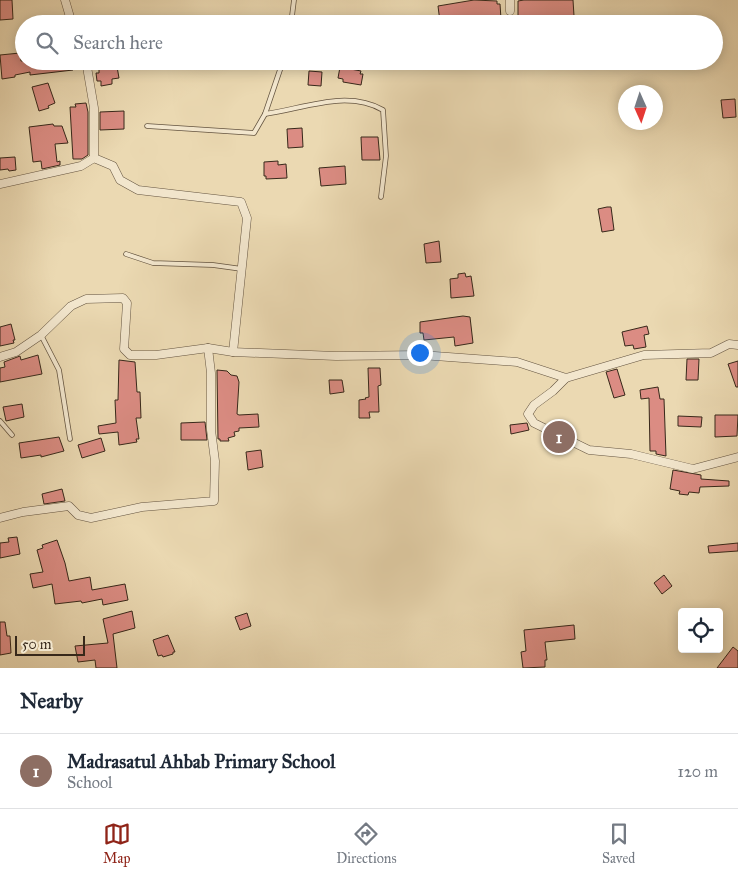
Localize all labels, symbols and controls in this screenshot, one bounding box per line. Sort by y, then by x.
search box [15,15,723,70]
icon: search [33,29,61,57]
text: Search here [73,31,163,54]
north arrow [618,85,663,130]
your location [407,340,433,366]
pin: 1 [543,418,575,456]
map controls [678,608,723,653]
button: locate [678,608,723,653]
scale bar [15,633,85,656]
text: 50 m [22,636,51,653]
text: Nearby [20,688,83,714]
text: Madrasatul Ahbab Primary School [67,750,335,773]
text: 1 [33,762,39,781]
text: 120 m [678,762,718,781]
text: School [67,773,112,792]
tab: Map [103,820,131,867]
tab: Directions [336,820,397,867]
tab: Saved [602,820,635,867]

